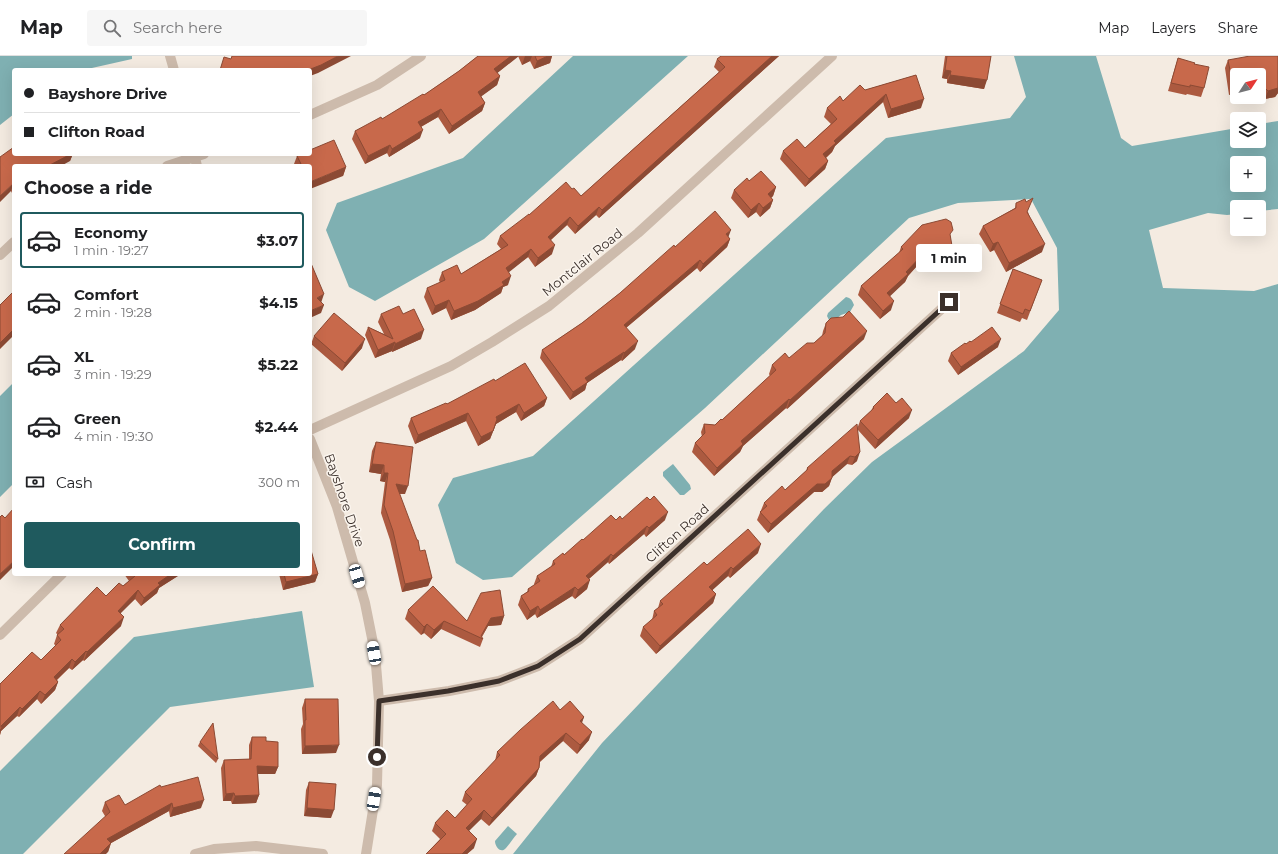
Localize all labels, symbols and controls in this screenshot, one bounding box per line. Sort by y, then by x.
search box [87,10,367,46]
text: Map [20,16,63,39]
icon: search [101,17,123,39]
text: Search here [133,18,222,37]
text: Map [1098,19,1129,37]
text: Layers [1151,19,1196,37]
text: Share [1218,19,1258,37]
north arrow [1230,68,1266,104]
map controls [1230,68,1266,236]
text: Bayshore Drive [48,84,167,103]
button: layers [1230,112,1266,148]
text: Clifton Road [48,122,145,141]
button: + [1230,156,1266,192]
text: Choose a ride [24,177,152,199]
button: − [1230,200,1266,236]
icon: car [26,222,62,258]
text: Economy [74,223,147,242]
street label: Montclair Road [539,225,625,299]
text: $3.07 [256,231,298,250]
text: 1 min · 19:27 [74,242,149,258]
callout: 1 min [916,244,982,272]
text: 1 min [931,250,967,266]
icon: car [26,284,62,320]
text: Comfort [74,285,139,304]
text: $4.15 [259,293,298,312]
route end [940,293,958,311]
text: 2 min · 19:28 [74,304,152,320]
icon: car [26,346,62,382]
text: XL [74,347,93,366]
text: $5.22 [258,355,298,374]
text: 3 min · 19:29 [74,366,152,382]
icon: car [26,408,62,444]
text: Green [74,409,121,428]
text: $2.44 [255,417,298,436]
text: 4 min · 19:30 [74,428,153,444]
street label: Bayshore Drive [322,451,369,549]
icon: cash [24,471,46,493]
text: Cash [56,473,93,492]
text: 300 m [258,474,300,490]
street label: Clifton Road [642,500,712,566]
button: Confirm [24,522,300,568]
car [348,563,366,589]
car [366,640,382,666]
route start [368,748,386,766]
car [366,786,382,812]

